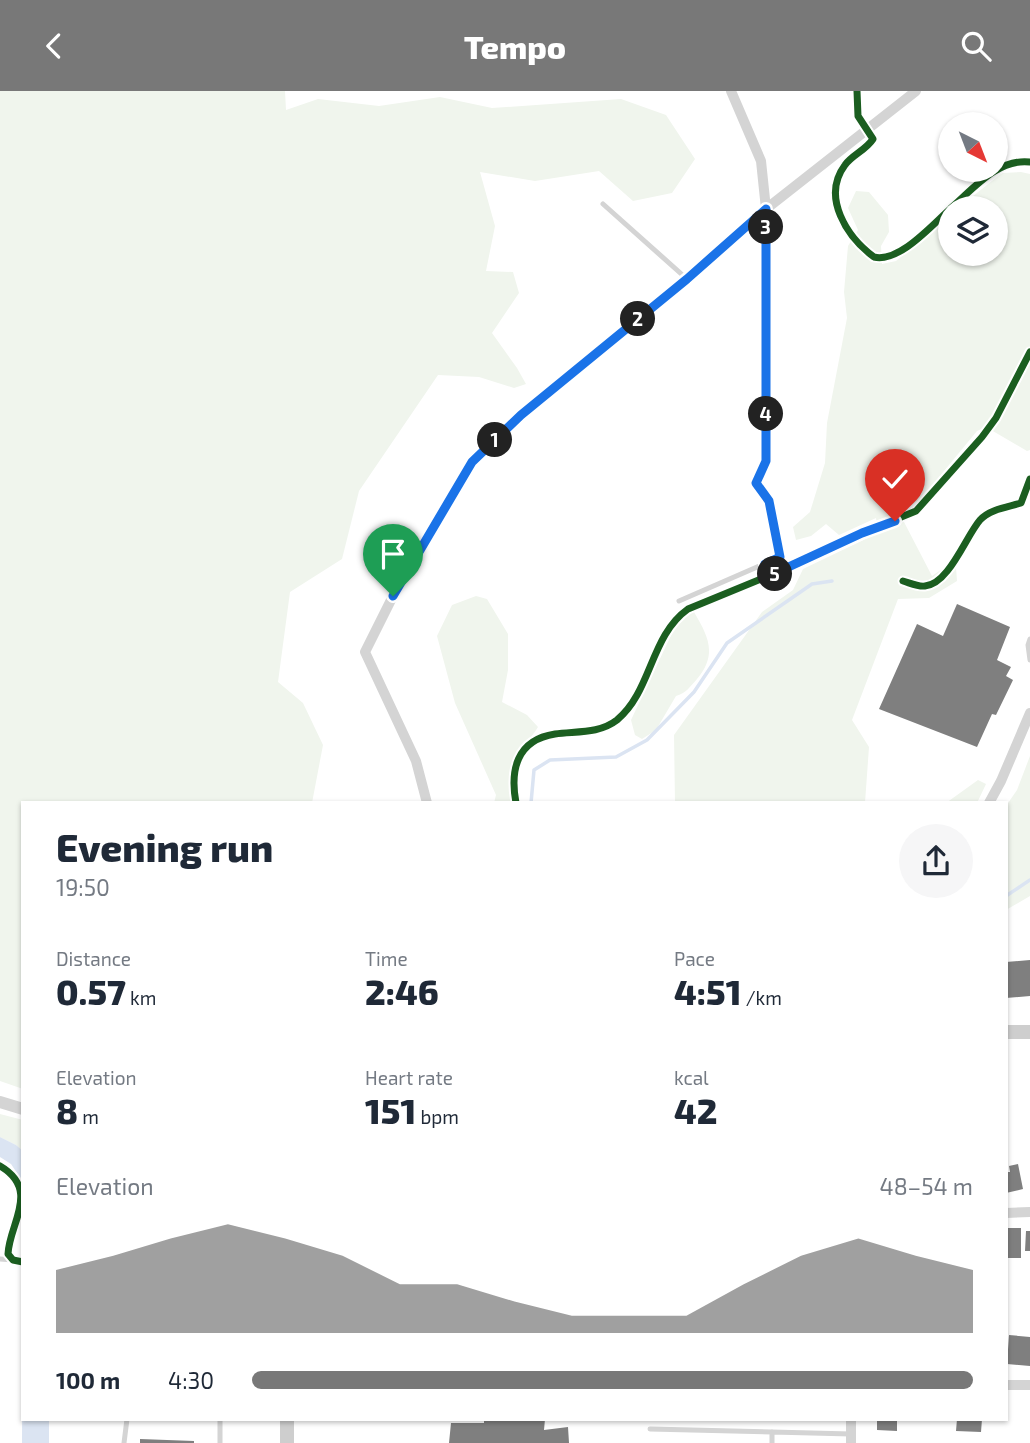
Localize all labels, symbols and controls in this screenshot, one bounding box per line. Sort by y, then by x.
icon: back [35,27,73,65]
text: Tempo [464,27,566,65]
icon: search [957,27,995,65]
north arrow [938,112,1008,182]
map controls [938,112,1008,266]
button: layers [938,196,1008,266]
pin: 3 [748,209,784,245]
text: 3 [760,215,771,238]
pin: 2 [620,301,656,337]
text: 2 [632,307,643,330]
pin: 4 [748,397,784,431]
text: 4 [759,402,772,425]
pin: 1 [477,423,512,457]
text: 1 [490,428,499,451]
pin [865,449,925,521]
icon: check [876,460,914,498]
pin [363,524,423,596]
icon: arrive [374,535,412,573]
pin: 5 [758,557,792,591]
text: 5 [769,562,780,585]
text: Evening run [56,824,273,870]
button: share [899,824,973,898]
text: 19:50 [56,873,110,901]
text: Distance [56,947,131,970]
text: Time [365,947,408,970]
text: Pace [674,947,715,970]
text: 0.57 [56,970,126,1012]
text: 2:46 [365,970,439,1012]
text: 4:51 [674,970,742,1012]
text: km [126,986,156,1009]
text: /km [742,986,782,1009]
text: Elevation [56,1066,137,1089]
text: Heart rate [365,1066,453,1089]
text: kcal [674,1066,709,1089]
text: 8 [56,1089,78,1131]
text: 151 [365,1089,416,1131]
text: 42 [674,1089,717,1131]
text: m [78,1105,99,1128]
text: bpm [416,1105,459,1128]
text: Elevation [56,1172,154,1200]
text: 48–54 m [880,1172,973,1200]
text: 100 m [56,1366,120,1394]
text: 4:30 [168,1366,214,1394]

